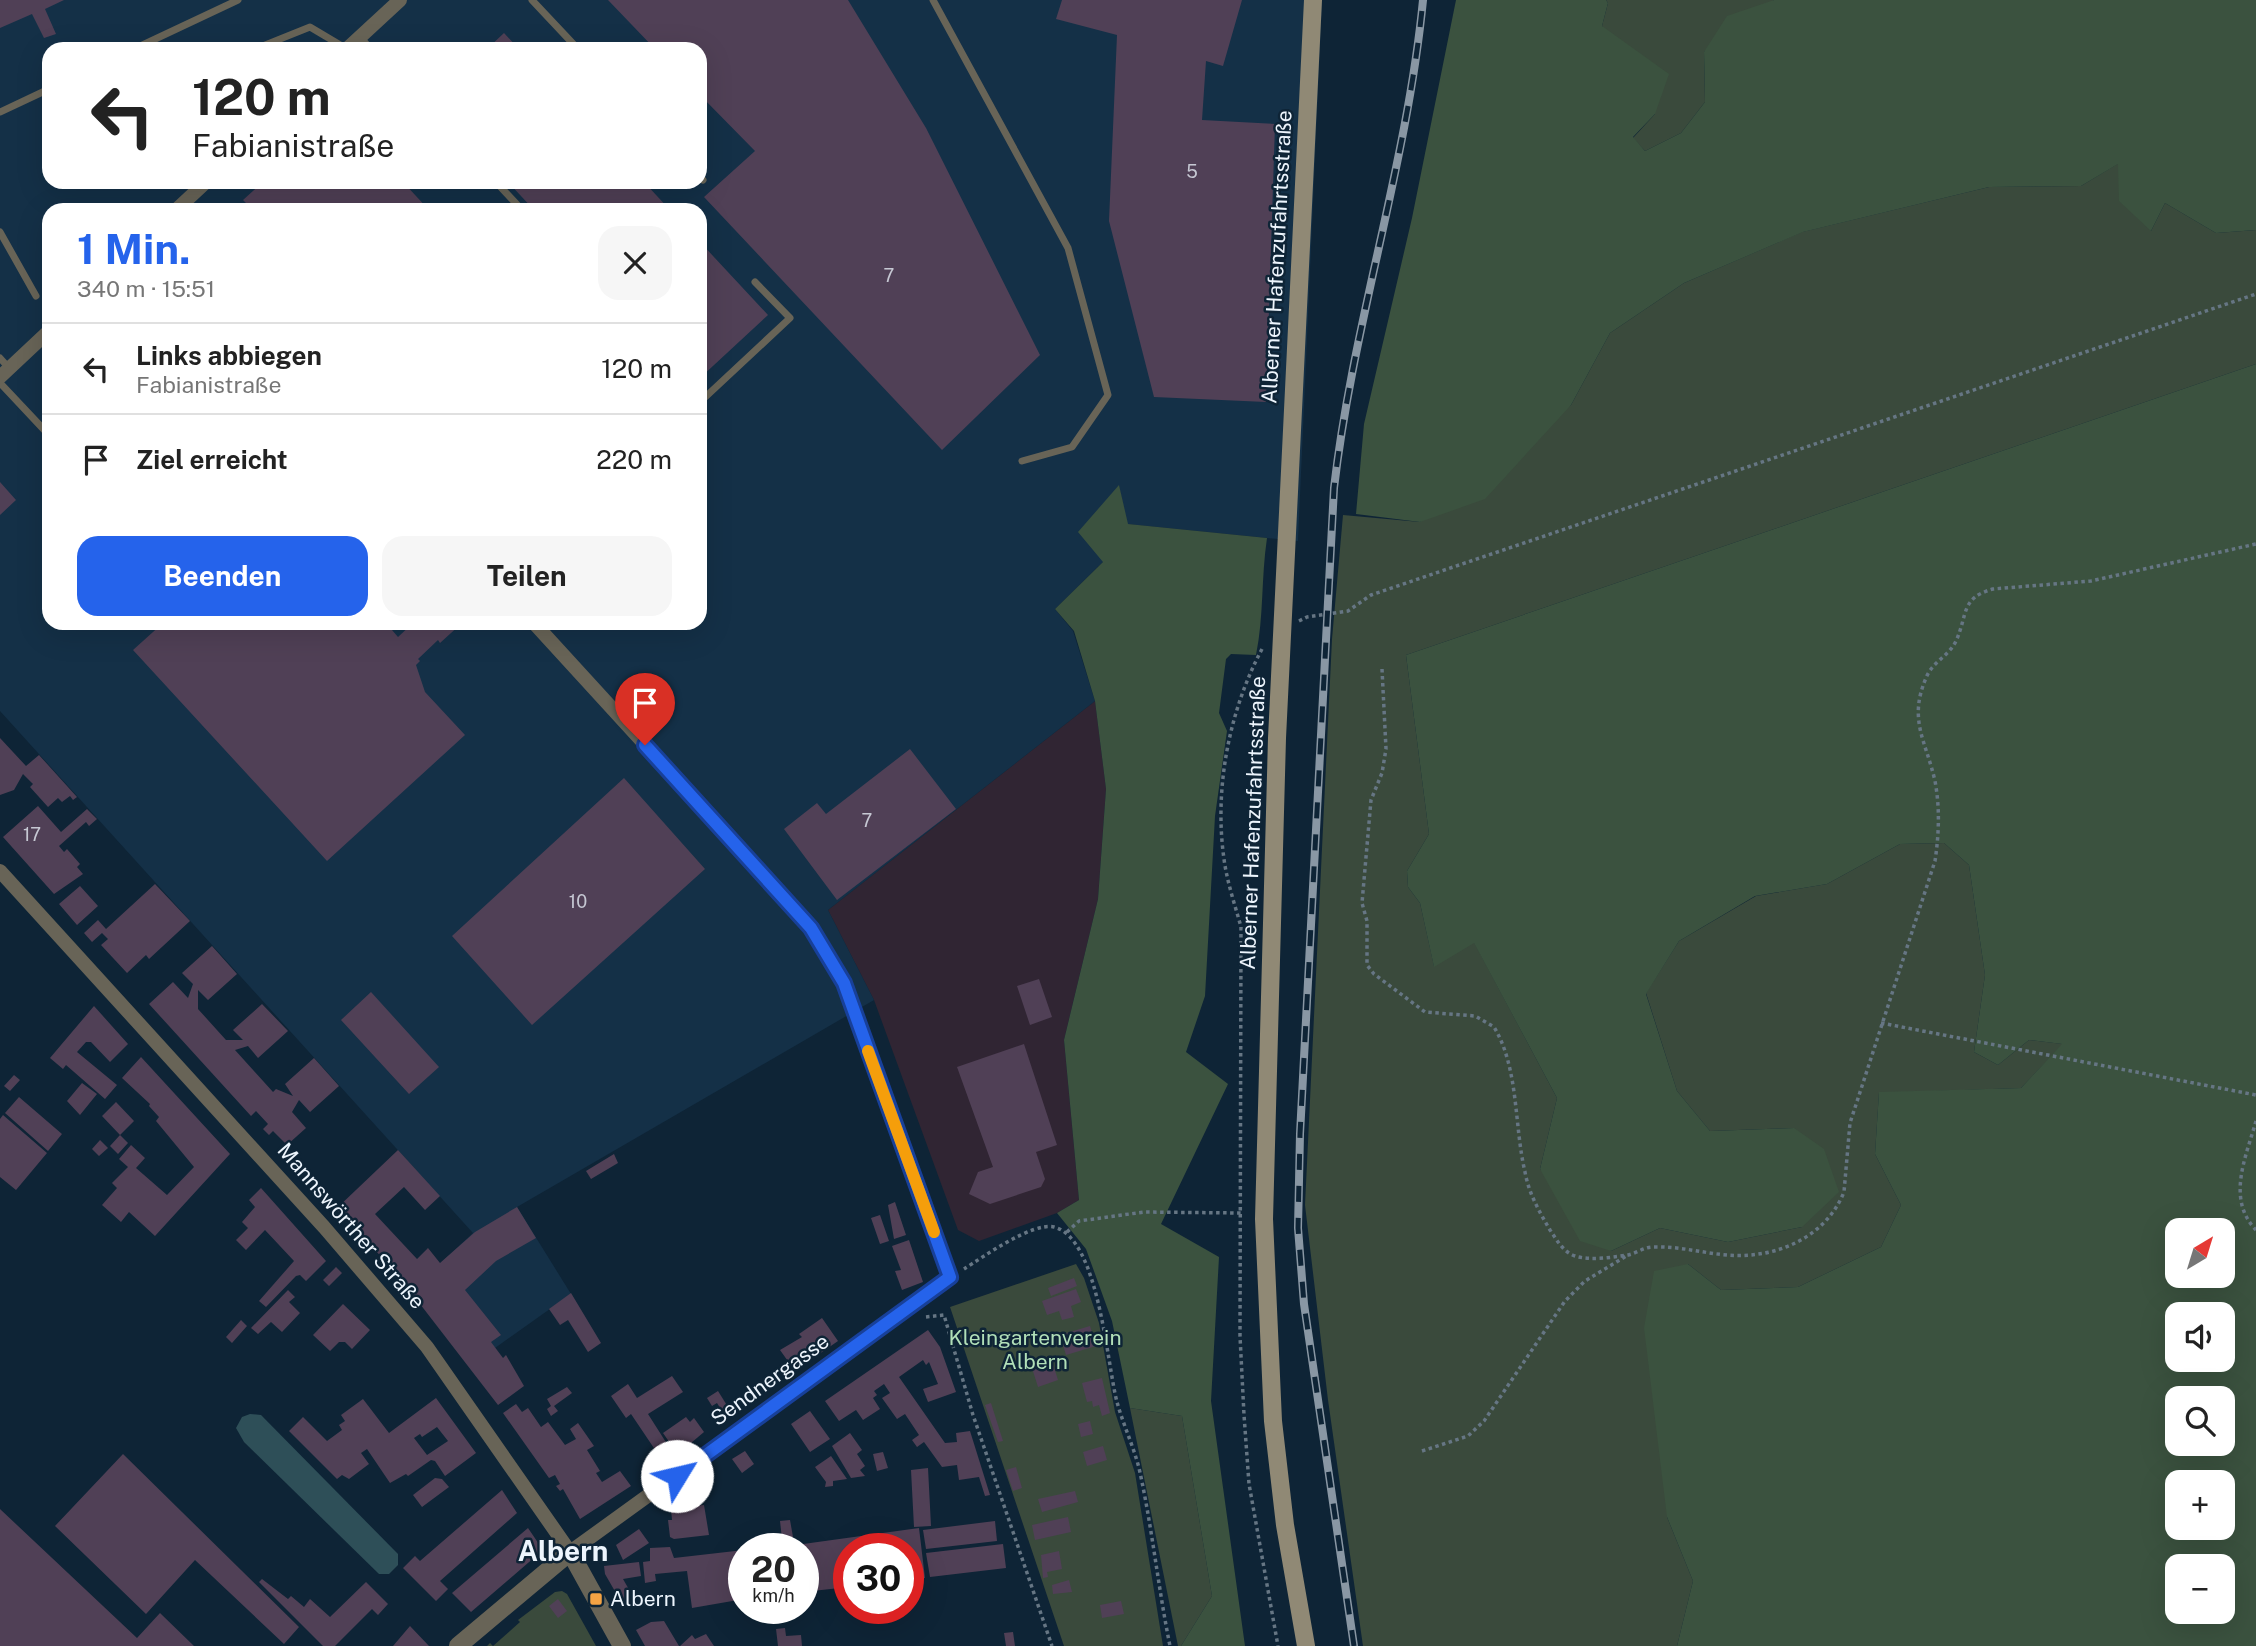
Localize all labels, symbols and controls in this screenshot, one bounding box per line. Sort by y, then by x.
text: 120 m [192,68,331,126]
icon: left [77,70,168,161]
street label: Alberner Hafenzufahrtsstraße [1256,110,1297,404]
text: Fabianistraße [192,127,394,164]
house number: 5 [1186,161,1198,182]
text: 1 Min. [77,224,191,273]
button: close [598,226,672,300]
house number: 7 [884,265,894,286]
text: 340 m · 15:51 [77,275,215,302]
text: Links abbiegen [136,340,322,371]
icon: left [77,350,115,388]
text: 120 m [601,353,672,384]
text: Fabianistraße [136,371,281,398]
icon: arrive [77,441,115,479]
text: Ziel erreicht [136,444,288,475]
text: 220 m [596,444,672,475]
button: Beenden [77,536,368,616]
button: Teilen [382,536,672,616]
pin [615,673,675,745]
street label: Alberner Hafenzufahrtsstraße [1235,676,1270,970]
icon: arrive [626,684,664,722]
house number: 7 [862,810,872,831]
house number: 17 [23,824,41,845]
house number: 10 [569,891,587,912]
street label: Mannswörther Straße [272,1138,430,1314]
north arrow [2165,1218,2235,1288]
map controls [2165,1218,2235,1624]
button: sound [2165,1302,2235,1372]
park label: Kleingartenverein Albern [949,1325,1122,1374]
street label: Sendnergasse [706,1328,834,1431]
button: search [2165,1386,2235,1456]
position arrow [640,1439,714,1513]
button: + [2165,1470,2235,1540]
speed limit sign: 30 [833,1533,924,1624]
district label: Albern [518,1534,608,1567]
text: 20 [751,1549,796,1590]
button: − [2165,1554,2235,1624]
text: km/h [752,1585,795,1606]
place label: Albern [610,1586,676,1611]
marker: Albern [588,1591,604,1607]

